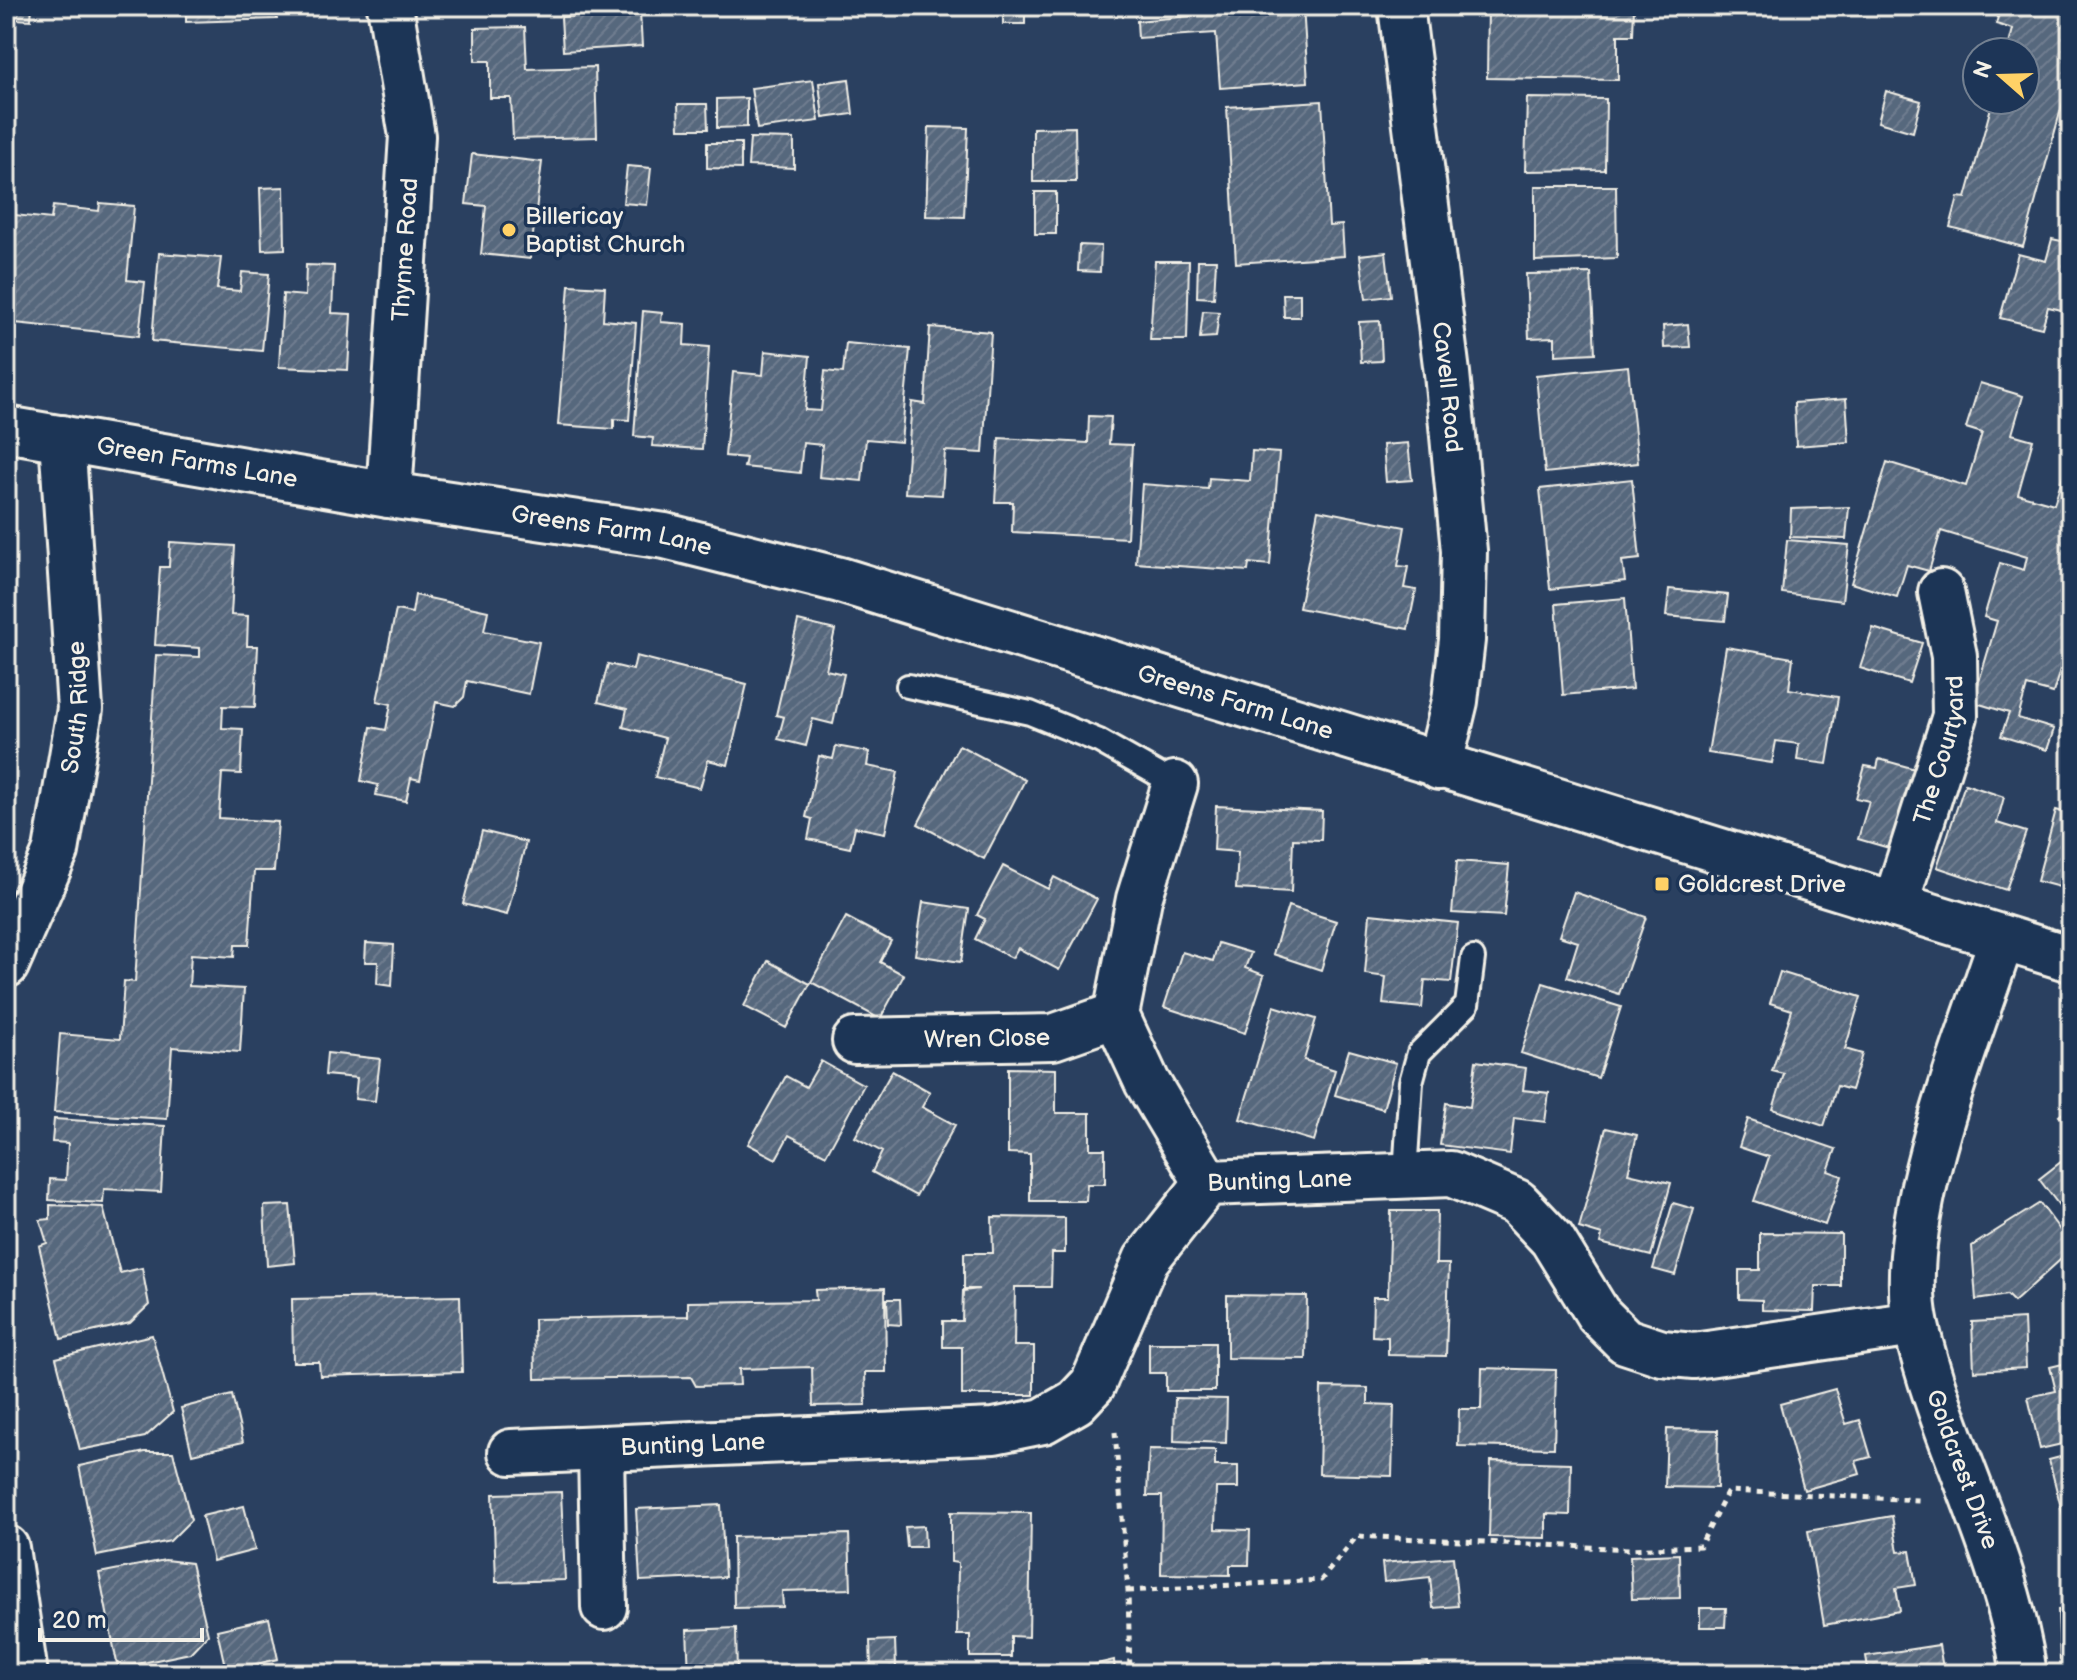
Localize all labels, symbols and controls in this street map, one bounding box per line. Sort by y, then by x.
north arrow [1961,36,2041,116]
text: N [1968,57,1999,82]
street label: Thynne Road [386,177,424,322]
place label: Billericay Baptist Church [525,202,685,259]
marker: Billericay Baptist Church [500,221,518,239]
street label: Cavell Road [1426,320,1469,454]
street label: Green Farms Lane [95,430,300,493]
street label: Greens Farm Lane [509,499,715,562]
street label: South Ridge [55,640,95,776]
street label: Greens Farm Lane [1134,658,1337,746]
street label: The Courtyard [1907,675,1971,828]
place label: Goldcrest Drive [1678,870,1846,899]
marker: Goldcrest Drive [1653,875,1671,893]
street label: Wren Close [924,1023,1050,1054]
street label: Bunting Lane [1207,1163,1352,1197]
street label: Goldcrest Drive [1920,1386,2005,1553]
street label: Bunting Lane [620,1426,766,1462]
scale bar [40,1592,202,1642]
text: 20 m [52,1606,107,1635]

